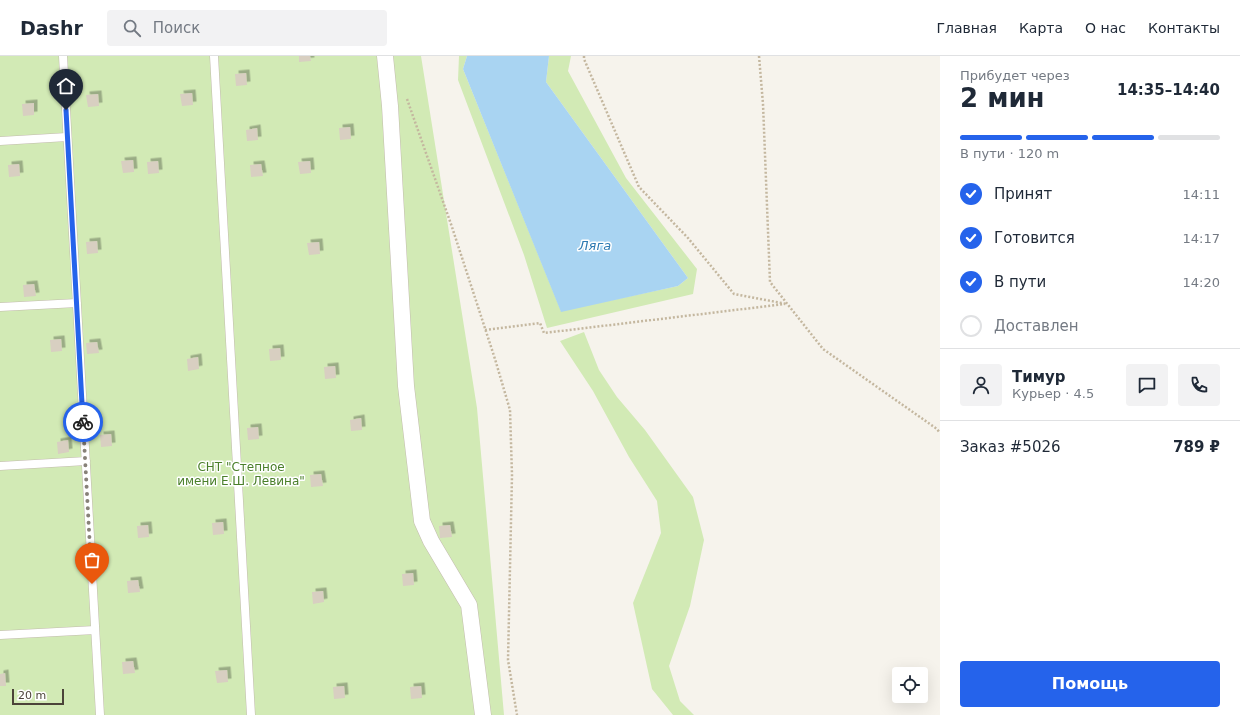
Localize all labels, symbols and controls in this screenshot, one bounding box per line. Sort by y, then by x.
search box [107,10,387,46]
text: Dashr [20,17,83,39]
icon: search [121,17,143,39]
text: Поиск [153,19,200,37]
text: Главная [936,20,997,36]
text: Карта [1019,20,1063,36]
text: О нас [1085,20,1126,36]
text: Контакты [1148,20,1220,36]
text: Прибудет через [960,68,1070,83]
pin [49,69,83,110]
icon: home [55,75,77,97]
text: 14:35–14:40 [1117,81,1220,99]
text: 2 мин [960,83,1045,113]
text: В пути · 120 m [960,146,1059,161]
icon: check [960,183,982,205]
text: Принят [994,185,1052,203]
text: 14:11 [1183,187,1220,202]
icon: check [960,227,982,249]
text: Готовится [994,229,1075,247]
text: 14:17 [1183,231,1220,246]
water label: Ляга [578,238,611,253]
icon: check [960,271,982,293]
text: В пути [994,273,1046,291]
text: 14:20 [1183,275,1220,290]
text: Доставлен [994,317,1079,335]
button: person [960,364,1002,406]
button: chat [1126,364,1168,406]
button: phone [1178,364,1220,406]
text: Тимур [1012,368,1066,386]
text: Курьер · 4.5 [1012,386,1094,401]
courier [63,402,103,442]
icon: bike [72,411,94,433]
text: Заказ #5026 [960,438,1061,456]
text: 789 ₽ [1173,438,1220,456]
park label: СНТ "Степное имени Е.Ш. Левина" [177,460,305,488]
pin [75,543,109,584]
icon: bag [81,549,103,571]
button: Помощь [960,661,1220,707]
map controls [892,667,928,703]
button: locate [892,667,928,703]
scale bar [12,687,64,706]
text: 20 m [18,689,46,702]

